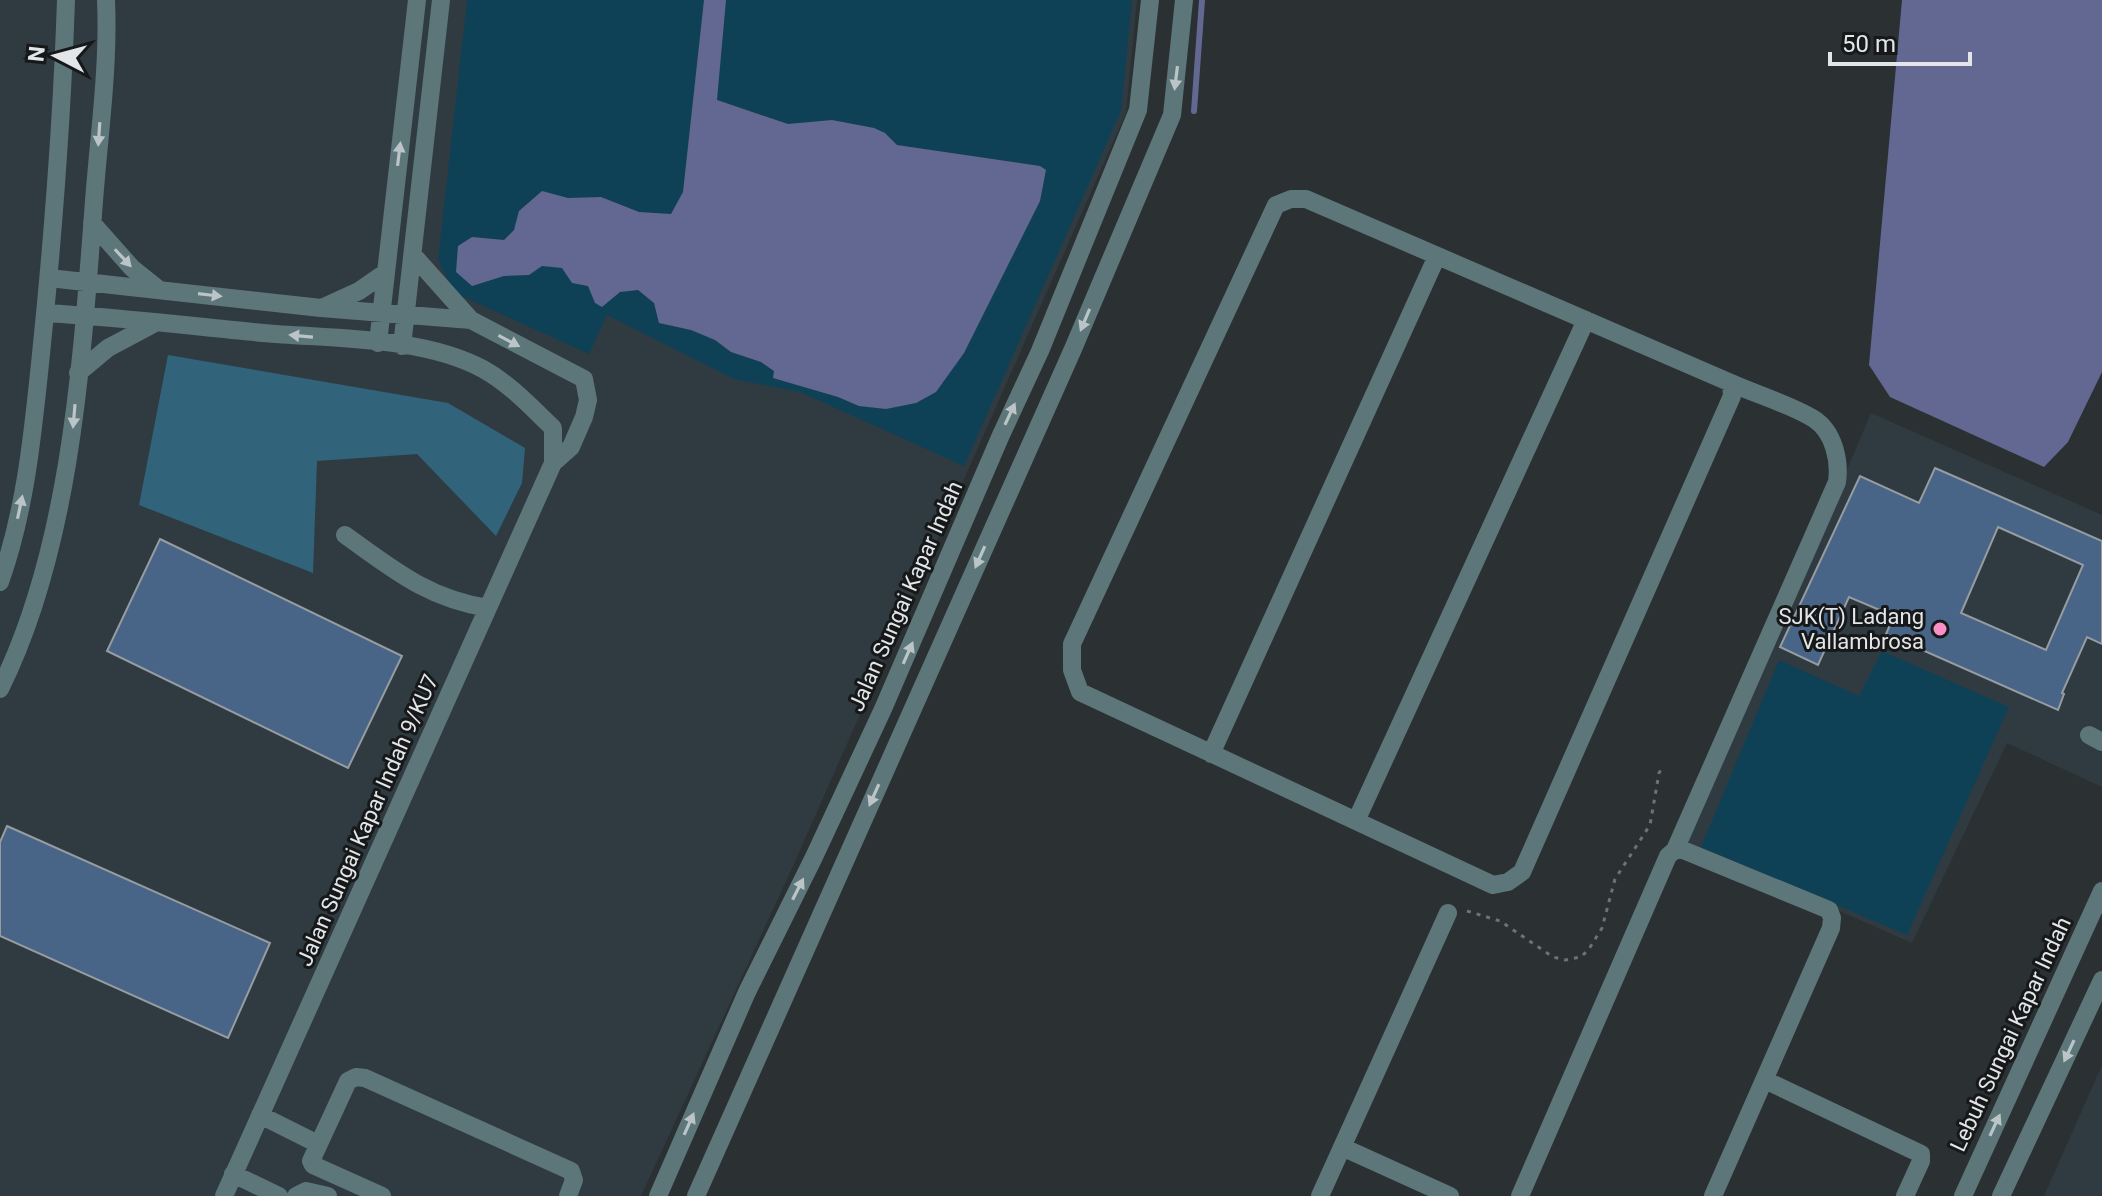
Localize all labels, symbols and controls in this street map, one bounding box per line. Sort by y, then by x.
north arrow [16,16,96,96]
scale bar [1830,16,1970,66]
text: 50 m [1842,30,1896,58]
text: N [23,45,50,63]
one-way arrow [1170,66,1183,91]
one-way arrow [92,122,105,147]
one-way arrow [393,141,406,166]
one-way arrow [113,248,132,267]
one-way arrow [198,289,223,302]
one-way arrow [1079,308,1092,332]
one-way arrow [288,329,313,342]
one-way arrow [498,334,521,347]
one-way arrow [67,403,80,428]
one-way arrow [1003,403,1017,426]
street label: Jalan Sungai Kapar Indah [843,477,968,715]
one-way arrow [14,494,27,519]
one-way arrow [973,546,987,569]
place label: SJK(T) Ladang Vallambrosa [1779,604,1924,654]
marker: SJK(T) Ladang Vallambrosa [1931,620,1949,638]
one-way arrow [901,641,915,665]
street label: Jalan Sungai Kapar Indah 9/KU7 [292,671,443,970]
one-way arrow [867,783,881,807]
one-way arrow [792,877,805,900]
street label: Lebuh Sungai Kapar Indah [1945,913,2076,1155]
one-way arrow [2062,1039,2076,1062]
one-way arrow [682,1113,695,1136]
one-way arrow [1988,1113,2002,1137]

